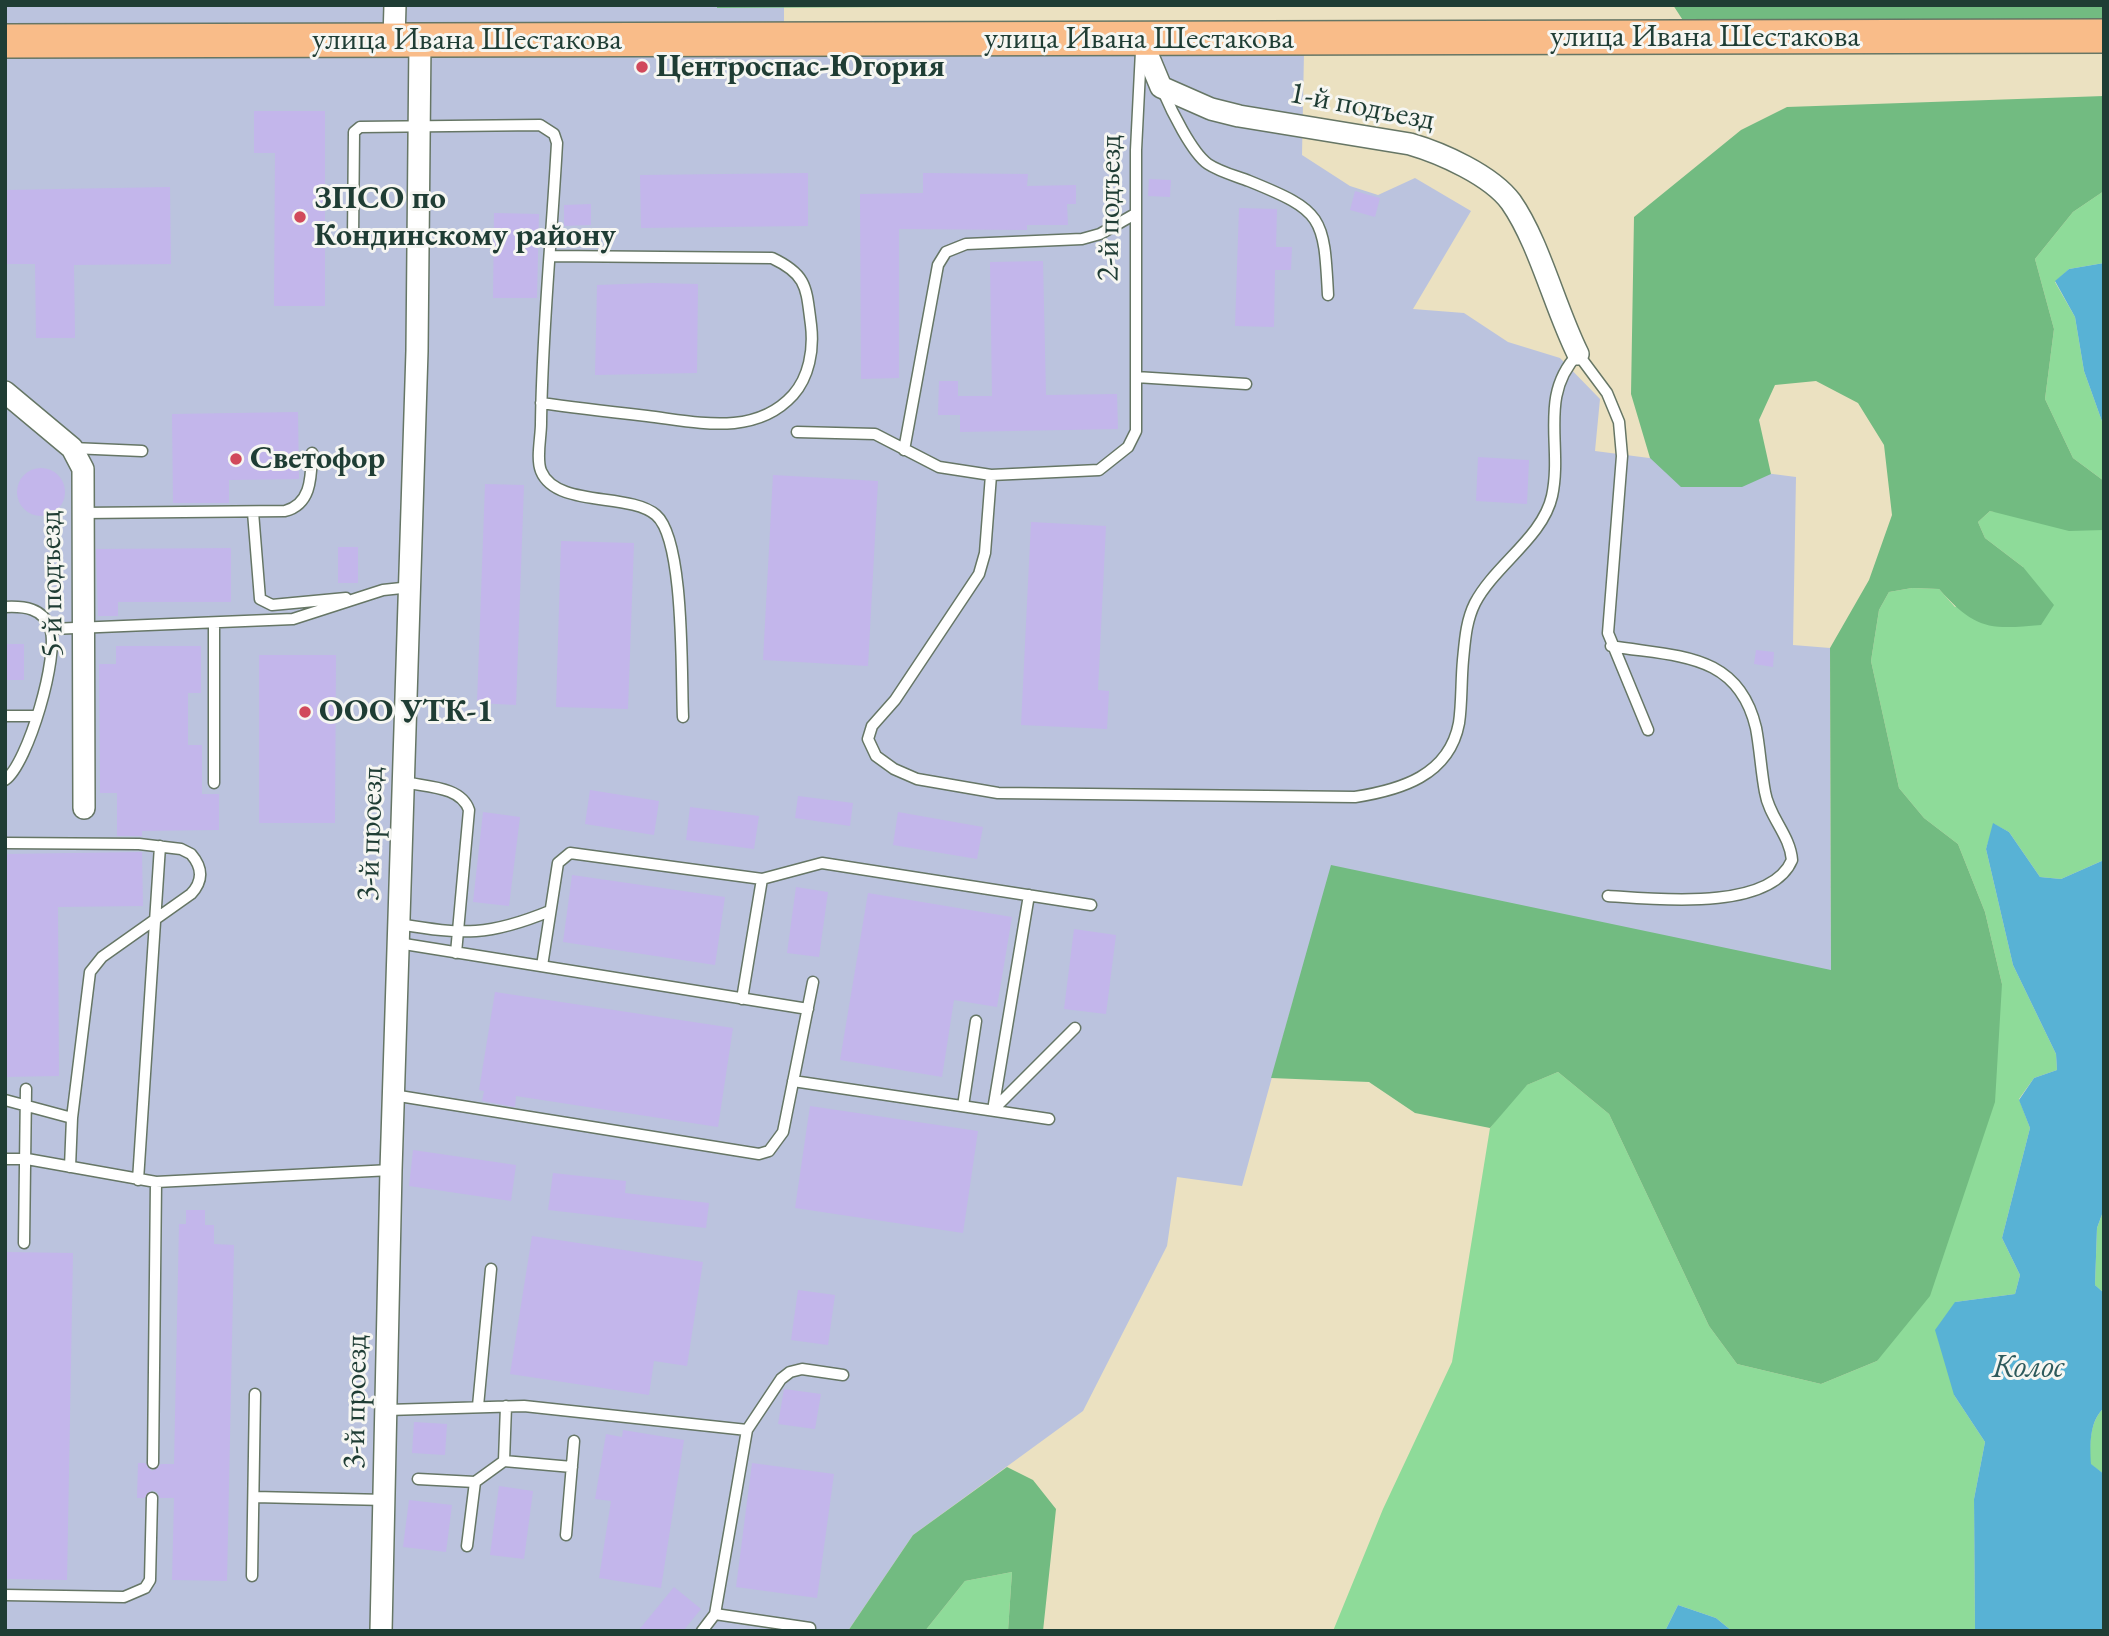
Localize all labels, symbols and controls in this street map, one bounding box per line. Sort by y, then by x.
street label: улица Ивана Шестакова [1550,18,1860,56]
street label: улица Ивана Шестакова [984,20,1294,58]
street label: улица Ивана Шестакова [312,21,622,59]
place label: Центроспас-Югория [656,48,945,86]
marker: Центроспас-Югория [634,59,650,75]
street label: 1-й подъезд [1286,74,1438,140]
street label: 2-й подъезд [1090,134,1130,282]
place label: ЗПСО по Кондинскому району [314,180,616,255]
marker: ЗПСО по Кондинскому району [292,209,308,225]
place label: Светофор [250,440,385,478]
marker: Светофор [228,451,244,467]
street label: 5-й подъезд [32,510,72,658]
place label: ООО УТК-1 [319,693,493,731]
marker: ООО УТК-1 [297,704,313,720]
street label: 3-й проезд [349,766,393,902]
street label: 3-й проезд [336,1334,376,1470]
water label: Колос [1992,1348,2064,1388]

